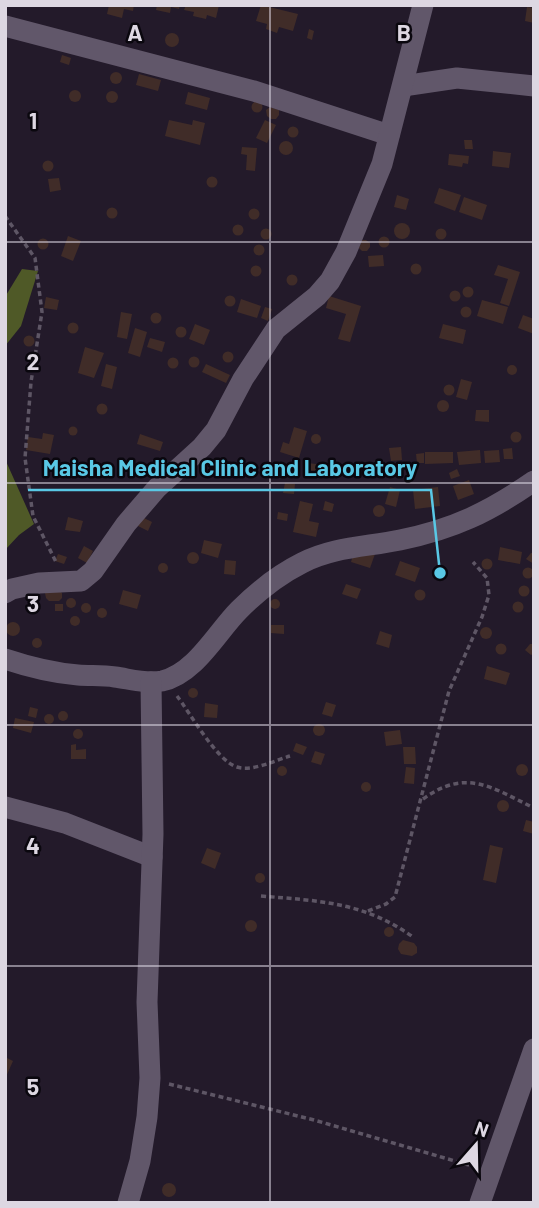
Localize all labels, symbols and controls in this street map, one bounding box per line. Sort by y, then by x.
text: A [127,18,143,46]
text: B [397,18,411,46]
text: 1 [29,106,37,134]
text: 2 [27,347,39,375]
callout: Maisha Medical Clinic and Laboratory [28,446,431,490]
text: Maisha Medical Clinic and Laboratory [43,453,418,481]
text: 3 [27,589,39,617]
text: 4 [26,831,40,859]
text: 5 [27,1072,39,1100]
north arrow [441,1110,511,1180]
text: N [472,1116,492,1142]

